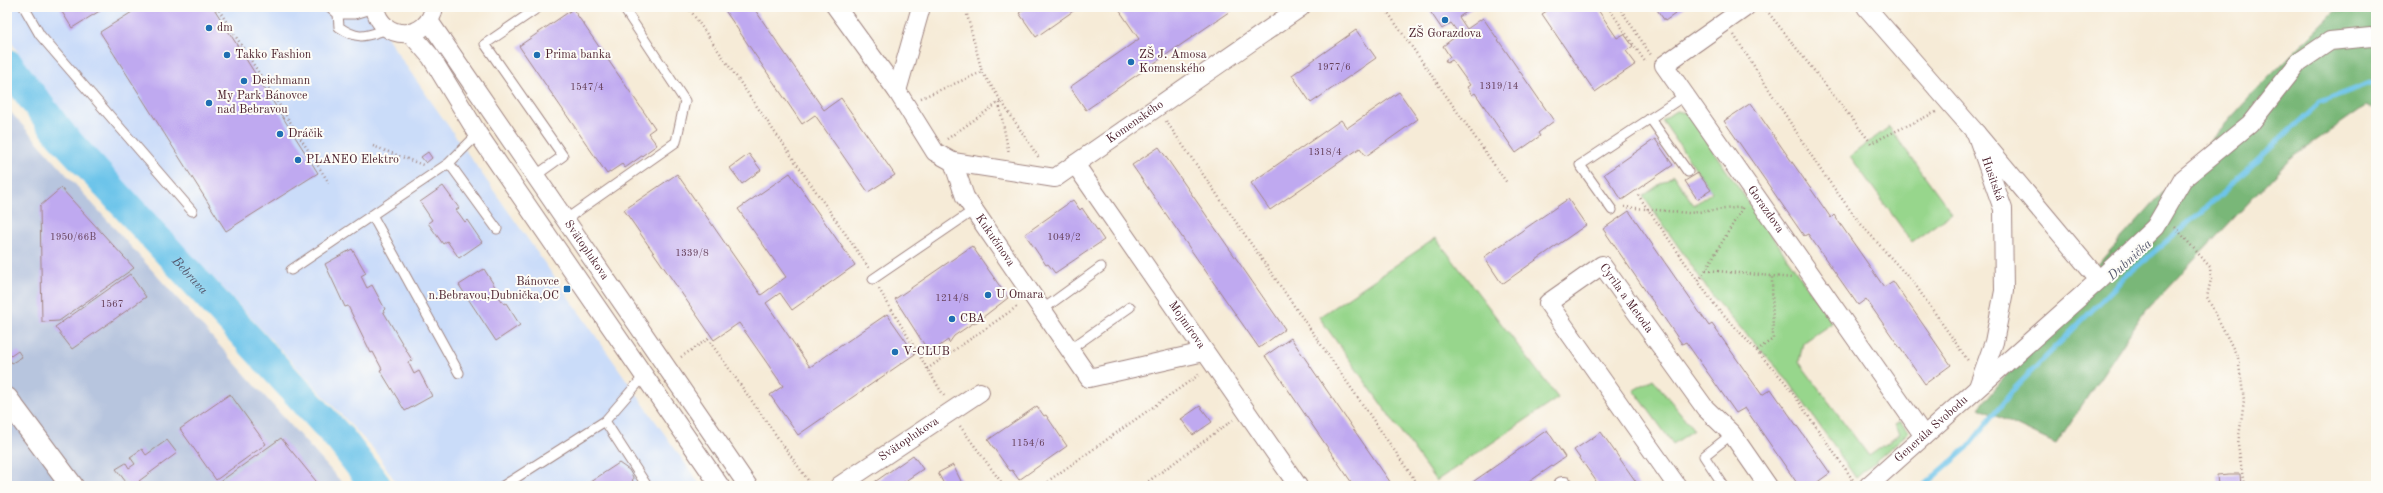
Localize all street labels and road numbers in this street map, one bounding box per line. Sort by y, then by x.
street label: Komenského [1105,98,1166,146]
street label: Husitská [1979,155,2006,203]
street label: Gorazdova [1745,184,1786,235]
street label: Kukučínova [973,212,1017,269]
street label: Svätoplukova [562,218,611,282]
street label: Cyrila a Metoda [1597,261,1655,335]
street label: Mojmírova [1166,299,1207,351]
street label: Generála Svobodu [1893,393,1971,465]
street label: Svätoplukova [877,415,941,464]

